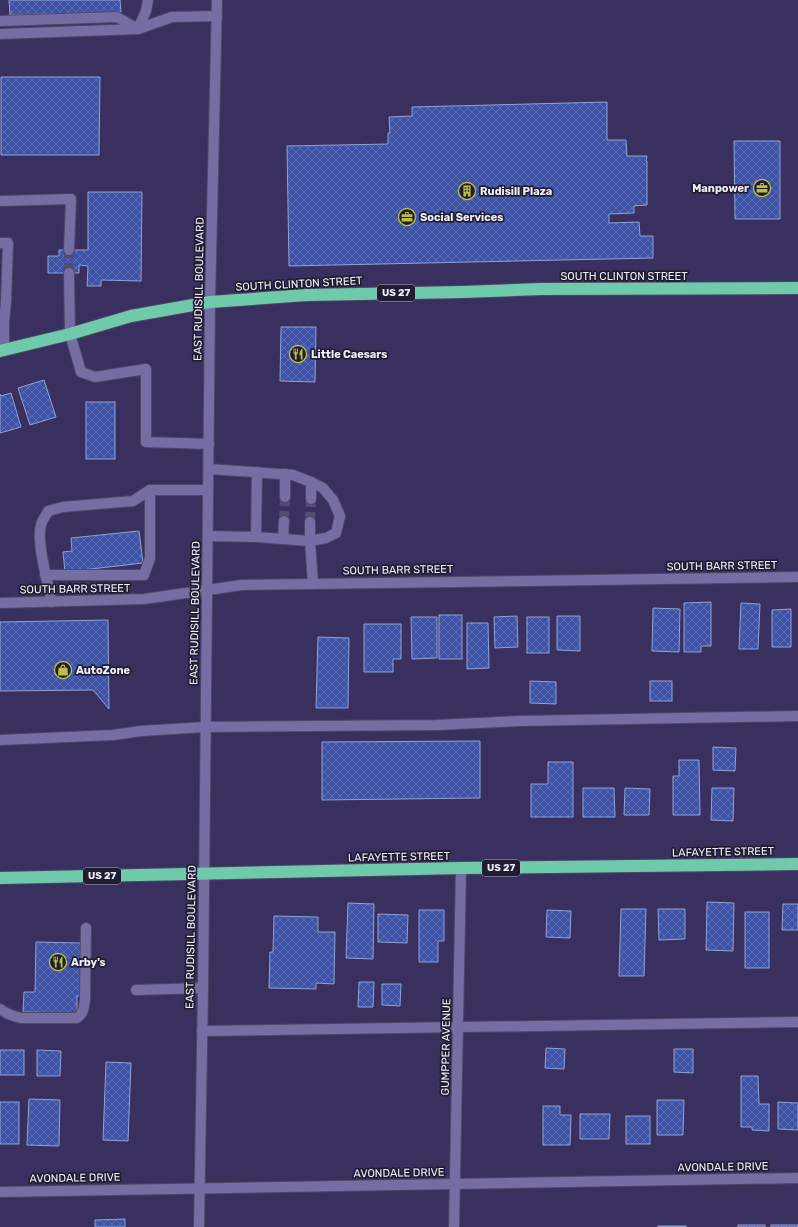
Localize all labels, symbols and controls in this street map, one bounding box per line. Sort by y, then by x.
office icon: Manpower [752,178,772,198]
building icon: Rudisill Plaza [457,181,477,201]
place label: Manpower [692,182,749,195]
place label: Rudisill Plaza [480,185,552,198]
office icon: Social Services [397,207,417,227]
place label: Social Services [420,211,503,224]
street label: EAST RUDISILL BOULEVARD [191,217,207,361]
street label: SOUTH CLINTON STREET [560,270,688,283]
street label: SOUTH CLINTON STREET [235,274,363,294]
road number: US 27 [377,285,415,301]
restaurant icon: Little Caesars [288,344,308,364]
place label: Little Caesars [311,348,387,361]
street label: EAST RUDISILL BOULEVARD [187,541,203,685]
street label: SOUTH BARR STREET [667,559,778,573]
street label: SOUTH BARR STREET [343,563,454,577]
street label: SOUTH BARR STREET [20,582,131,596]
shop icon: AutoZone [53,660,73,680]
place label: AutoZone [76,664,130,677]
street label: LAFAYETTE STREET [672,845,775,859]
street label: LAFAYETTE STREET [348,850,451,864]
road number: US 27 [482,860,520,876]
street label: EAST RUDISILL BOULEVARD [183,865,199,1009]
road number: US 27 [83,868,121,884]
restaurant icon: Arby's [48,952,68,972]
place label: Arby's [71,956,106,969]
street label: GUMPPER AVENUE [439,998,453,1096]
street label: AVONDALE DRIVE [677,1160,769,1174]
street label: AVONDALE DRIVE [353,1166,445,1180]
street label: AVONDALE DRIVE [29,1171,121,1185]

